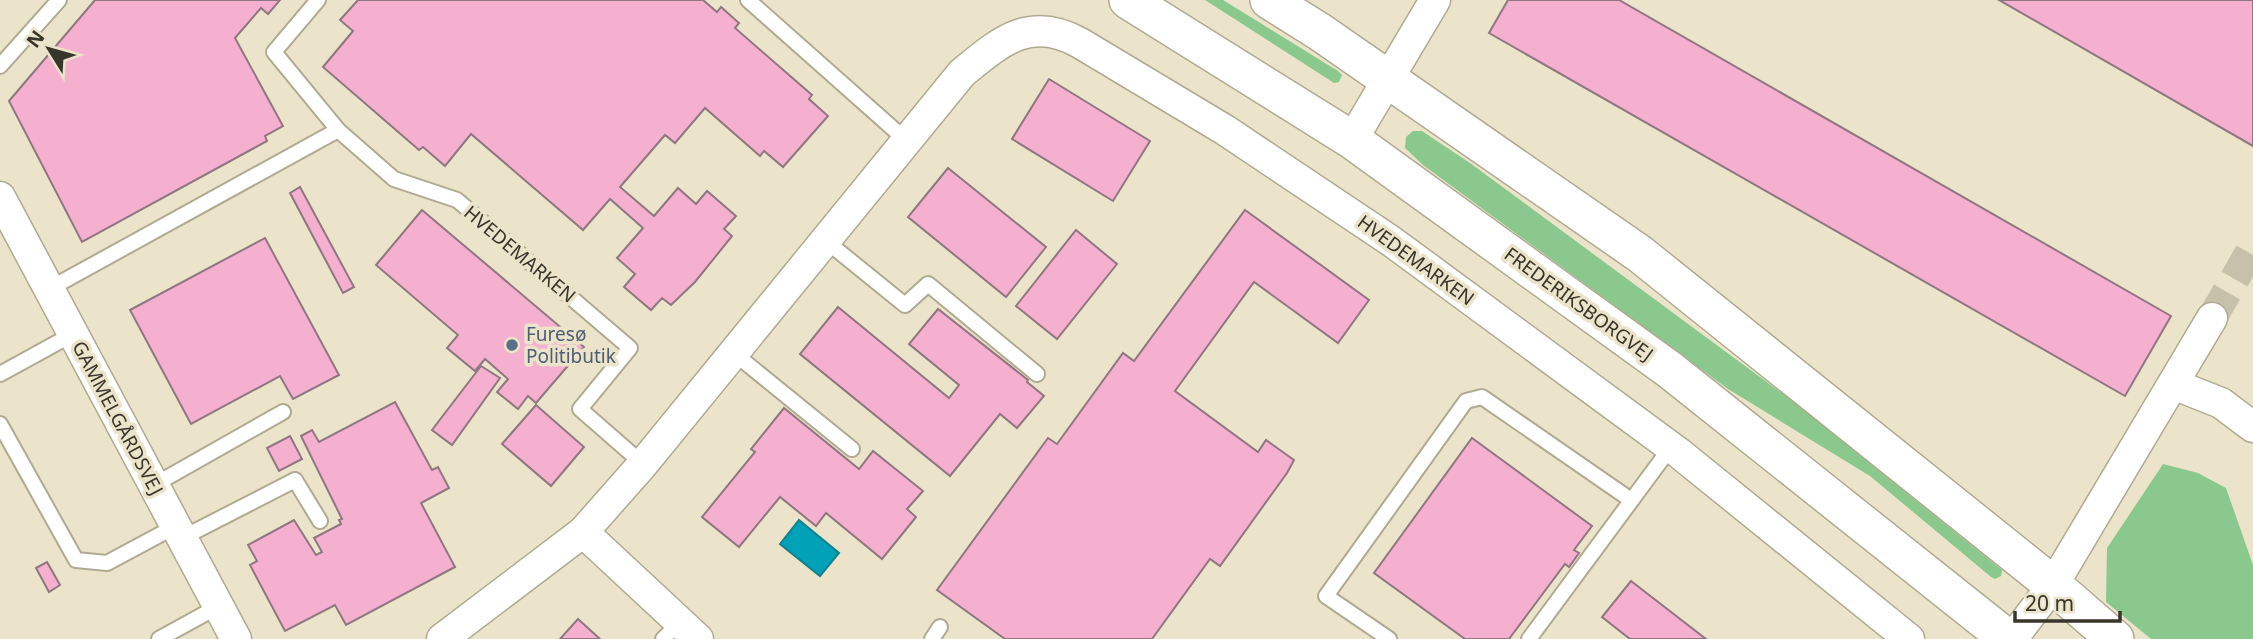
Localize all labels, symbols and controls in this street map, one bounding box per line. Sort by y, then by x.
north arrow [14,14,84,84]
text: N [20,25,50,53]
street label: HVEDEMARKEN [459,200,581,308]
street label: HVEDEMARKEN [1352,209,1480,311]
street label: FREDERIKSBORGVEJ [1499,241,1659,367]
place label: Furesø Politibutik [526,321,616,369]
street label: GAMMELGÅRDSVEJ [66,336,170,500]
marker: Furesø Politibutik [504,337,520,353]
scale bar [2015,580,2120,624]
text: 20 m [2025,589,2074,617]

